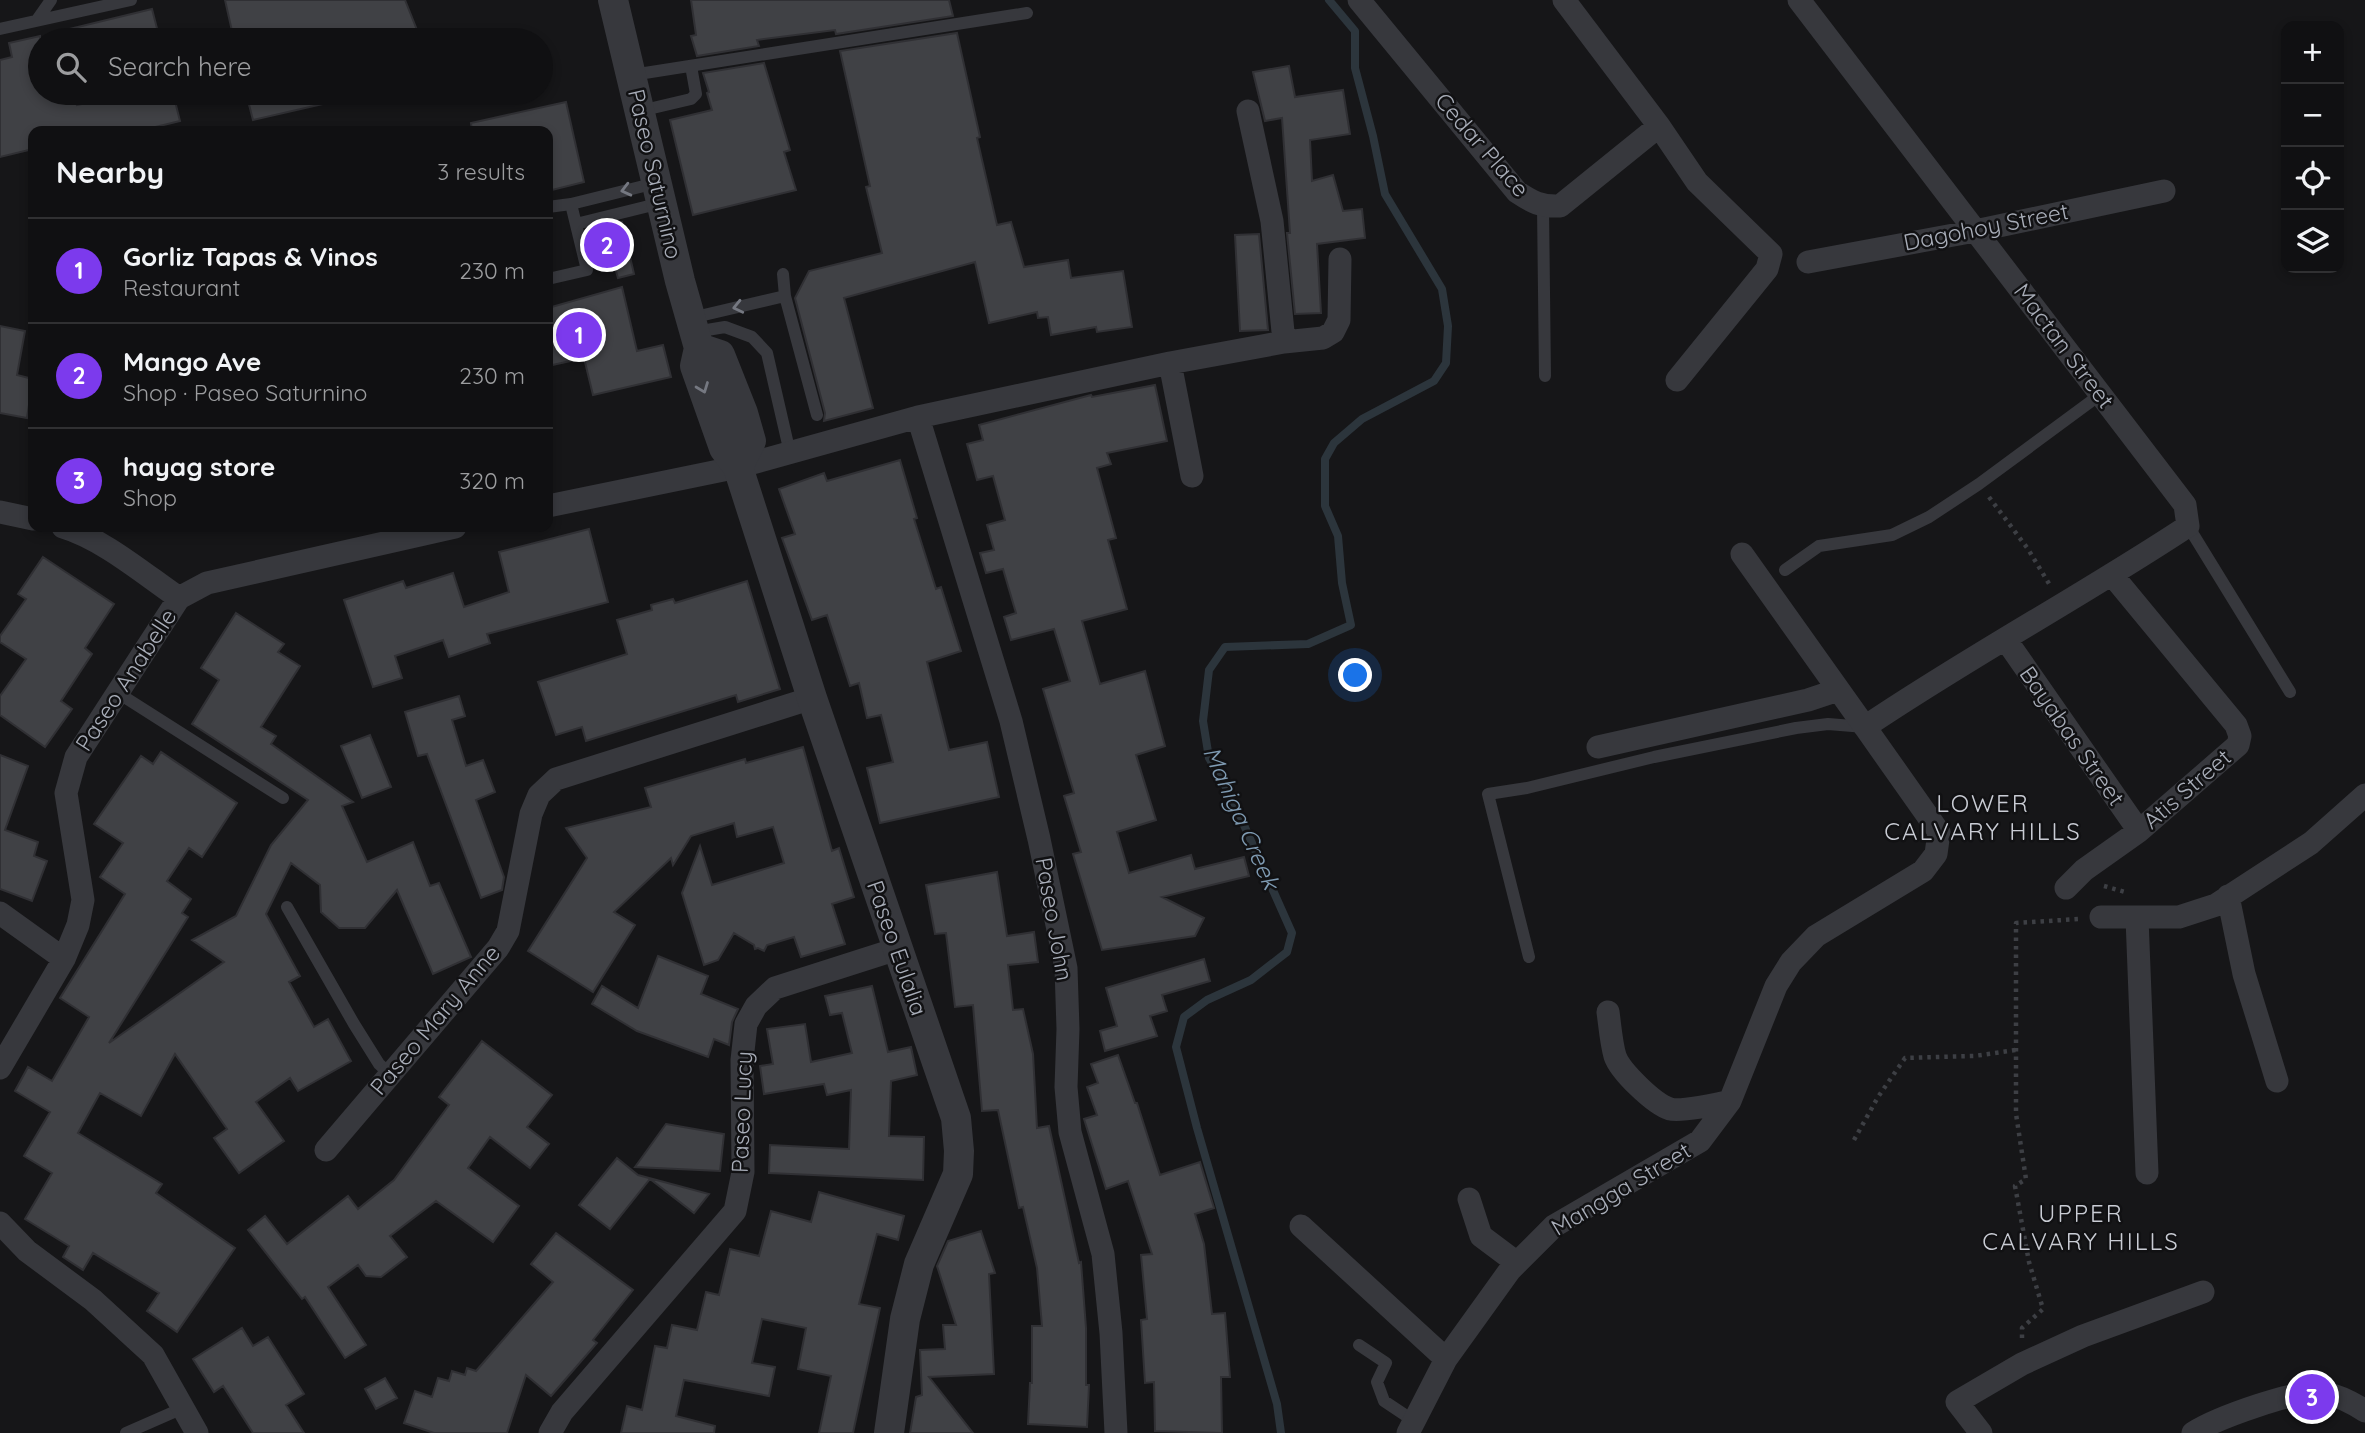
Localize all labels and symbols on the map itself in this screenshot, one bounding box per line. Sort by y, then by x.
street label: Paseo Saturnino [622,86,689,262]
street label: Cedar Place [1429,87,1536,203]
one-way arrow [620,182,632,196]
street label: Dagohoy Street [1901,196,2071,257]
pin: 2 [584,219,630,271]
street label: Mactan Street [2008,277,2121,414]
one-way arrow [732,299,744,313]
pin: 1 [556,309,602,361]
one-way arrow [695,381,709,393]
street label: Paseo Anabelle [69,603,182,756]
your location [1338,658,1372,692]
street label: Bayabas Street [2014,660,2131,811]
water label: Mahiga Creek [1197,741,1288,896]
street label: Atis Street [2137,742,2237,835]
district label: LOWER CALVARY HILLS [1884,788,2082,846]
street label: Paseo John [1029,855,1080,983]
street label: Paseo Eulalia [861,877,934,1019]
street label: Paseo Mary Anne [363,939,506,1101]
street label: Paseo Lucy [725,1051,758,1173]
street label: Mangga Street [1546,1135,1696,1242]
district label: UPPER CALVARY HILLS [1982,1198,2180,1256]
pin: 3 [2289,1371,2335,1423]

